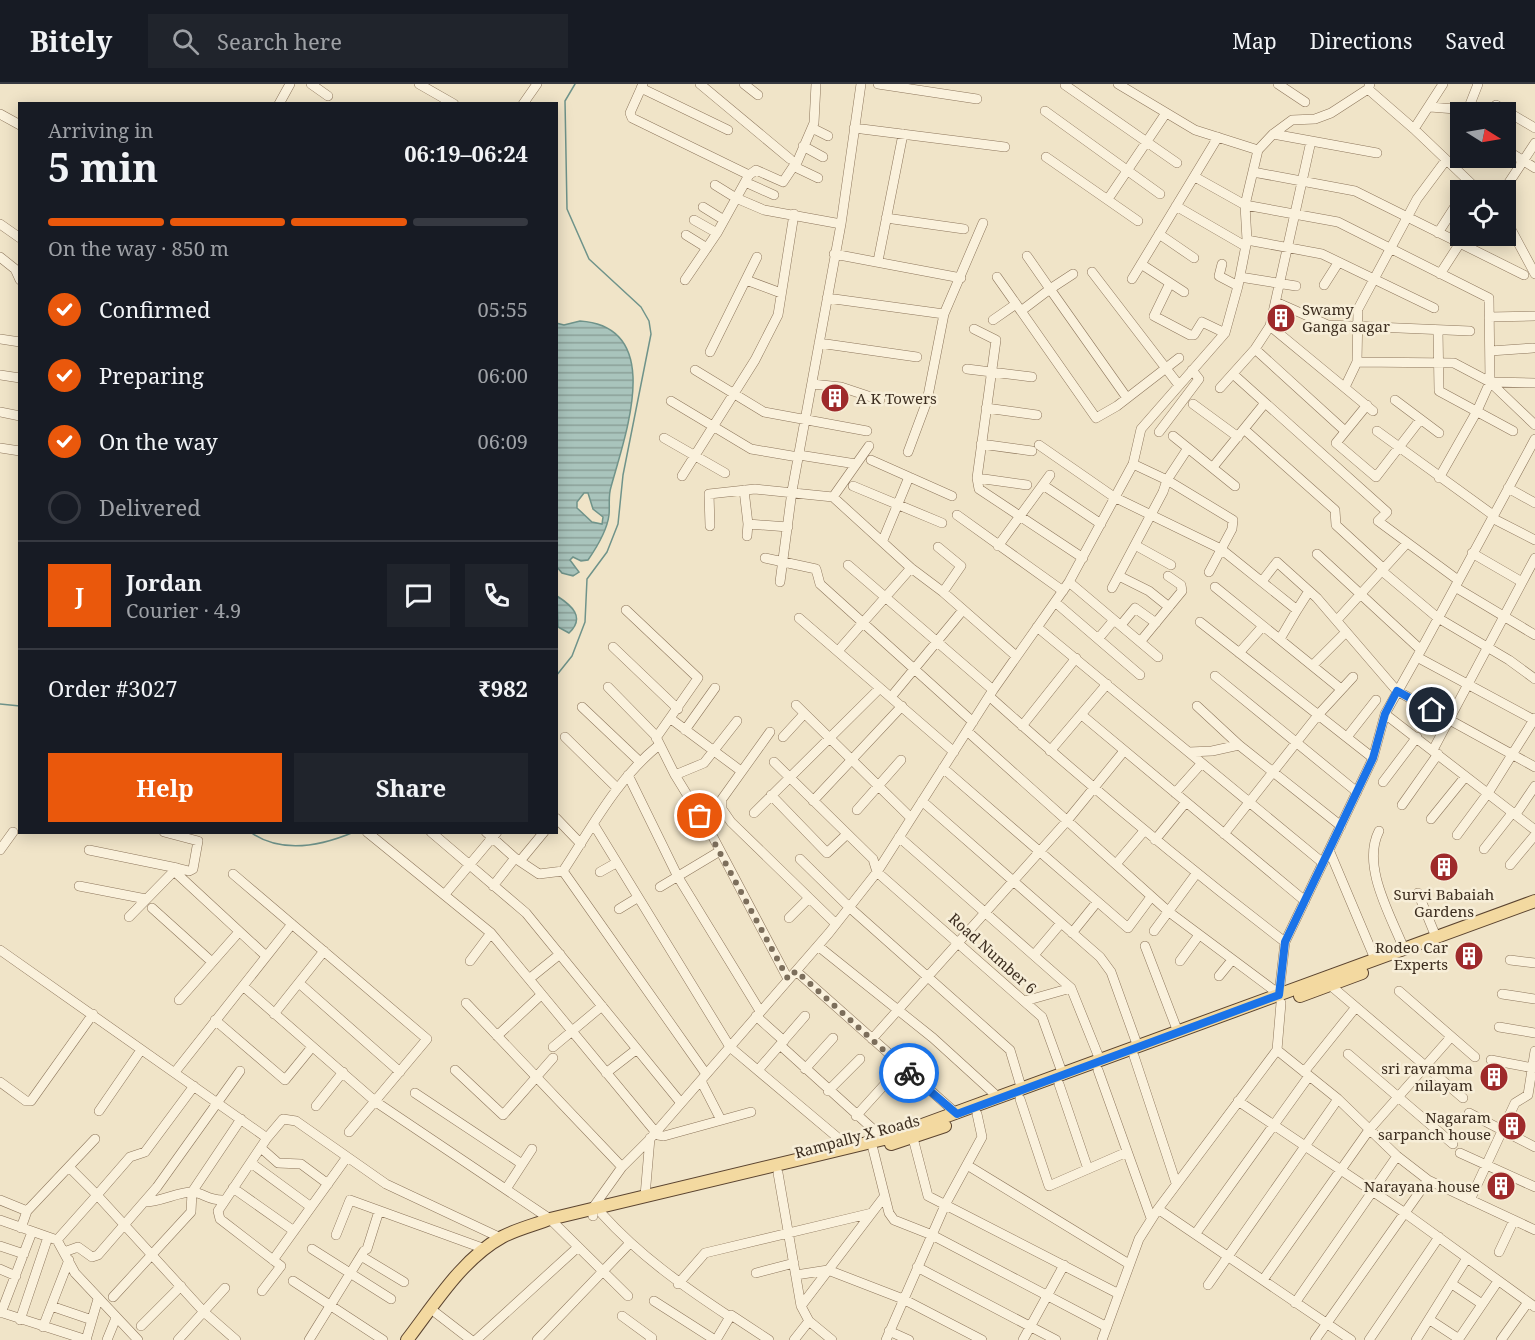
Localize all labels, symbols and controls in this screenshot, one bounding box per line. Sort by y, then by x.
search box [148,14,568,68]
text: Bitely [30,22,112,60]
icon: search [169,25,202,58]
text: Search here [217,26,342,56]
text: Map [1232,27,1277,55]
text: Directions [1310,27,1412,55]
text: Saved [1445,27,1505,55]
north arrow [1450,102,1516,168]
map controls [1450,102,1516,246]
text: Arriving in [48,117,153,144]
text: 06:19–06:24 [404,138,528,168]
text: 5 min [48,140,158,193]
button: locate [1450,180,1516,246]
text: On the way · 850 m [48,235,229,262]
icon: check [48,293,81,326]
text: Confirmed [99,294,210,324]
text: 05:55 [478,296,528,323]
place label: Swamy Ganga sagar [1302,299,1390,336]
building icon: Swamy Ganga sagar [1265,302,1297,334]
icon: check [48,359,81,392]
text: Preparing [99,360,204,390]
text: 06:00 [478,362,528,389]
building icon: A K Towers [819,382,851,414]
place label: A K Towers [856,388,937,408]
icon: check [48,425,81,458]
text: On the way [99,426,218,456]
text: 06:09 [478,428,528,455]
text: Delivered [99,492,201,522]
button: chat [387,564,450,627]
button: phone [465,564,528,627]
text: Jordan [126,567,202,597]
text: J [75,580,84,610]
text: Courier · 4.9 [126,597,241,624]
text: Order #3027 [48,673,178,703]
text: ₹982 [478,673,528,703]
pin [1406,684,1457,735]
icon: home [1415,693,1448,726]
button: Help [48,753,282,822]
button: Share [294,753,528,822]
pin [674,790,725,841]
icon: bag [683,799,716,832]
building icon: Survi Babaiah Gardens [1428,851,1460,883]
place label: Survi Babaiah Gardens [1394,884,1495,921]
street label: Road Number 6 [945,908,1041,998]
place label: Rodeo Car Experts [1375,937,1448,974]
building icon: Rodeo Car Experts [1453,940,1485,972]
courier [879,1043,939,1103]
icon: bike [893,1057,926,1090]
place label: sri ravamma nilayam [1381,1058,1473,1095]
building icon: sri ravamma nilayam [1478,1061,1510,1093]
place label: Nagaram sarpanch house [1378,1107,1491,1144]
street label: Rampally X Roads [792,1110,922,1162]
building icon: Nagaram sarpanch house [1496,1110,1528,1142]
building icon: Narayana house [1485,1170,1517,1202]
place label: Narayana house [1364,1176,1480,1196]

